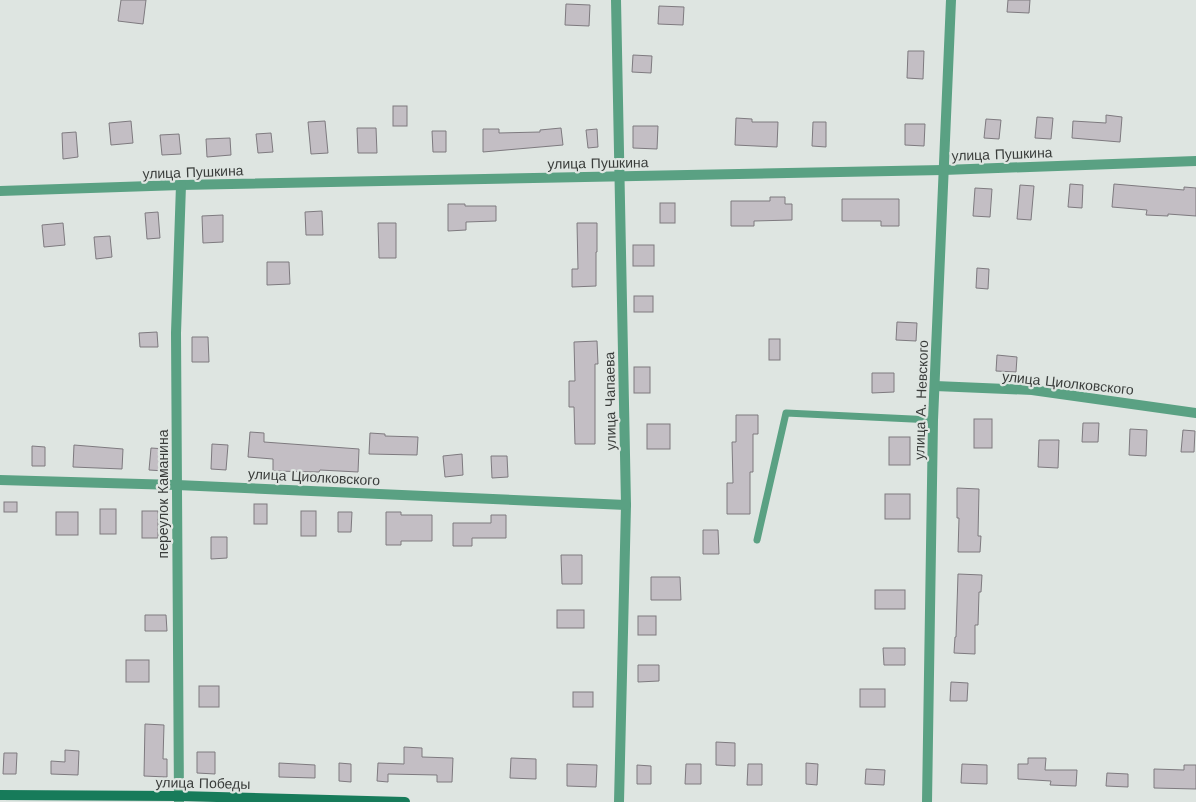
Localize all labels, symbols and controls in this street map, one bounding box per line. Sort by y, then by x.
street label: улица Пушкина [951,144,1053,164]
street label: улица Пушкина [547,154,649,172]
street label: улица Пушкина [142,162,244,182]
street label: улица А. Невского [911,340,931,460]
street label: улица Чапаева [601,351,619,450]
street label: улица Циолковского [1001,368,1135,398]
street label: переулок Каманина [155,429,171,558]
street label: улица Циолковского [248,466,381,488]
street label: улица Победы [156,774,250,792]

